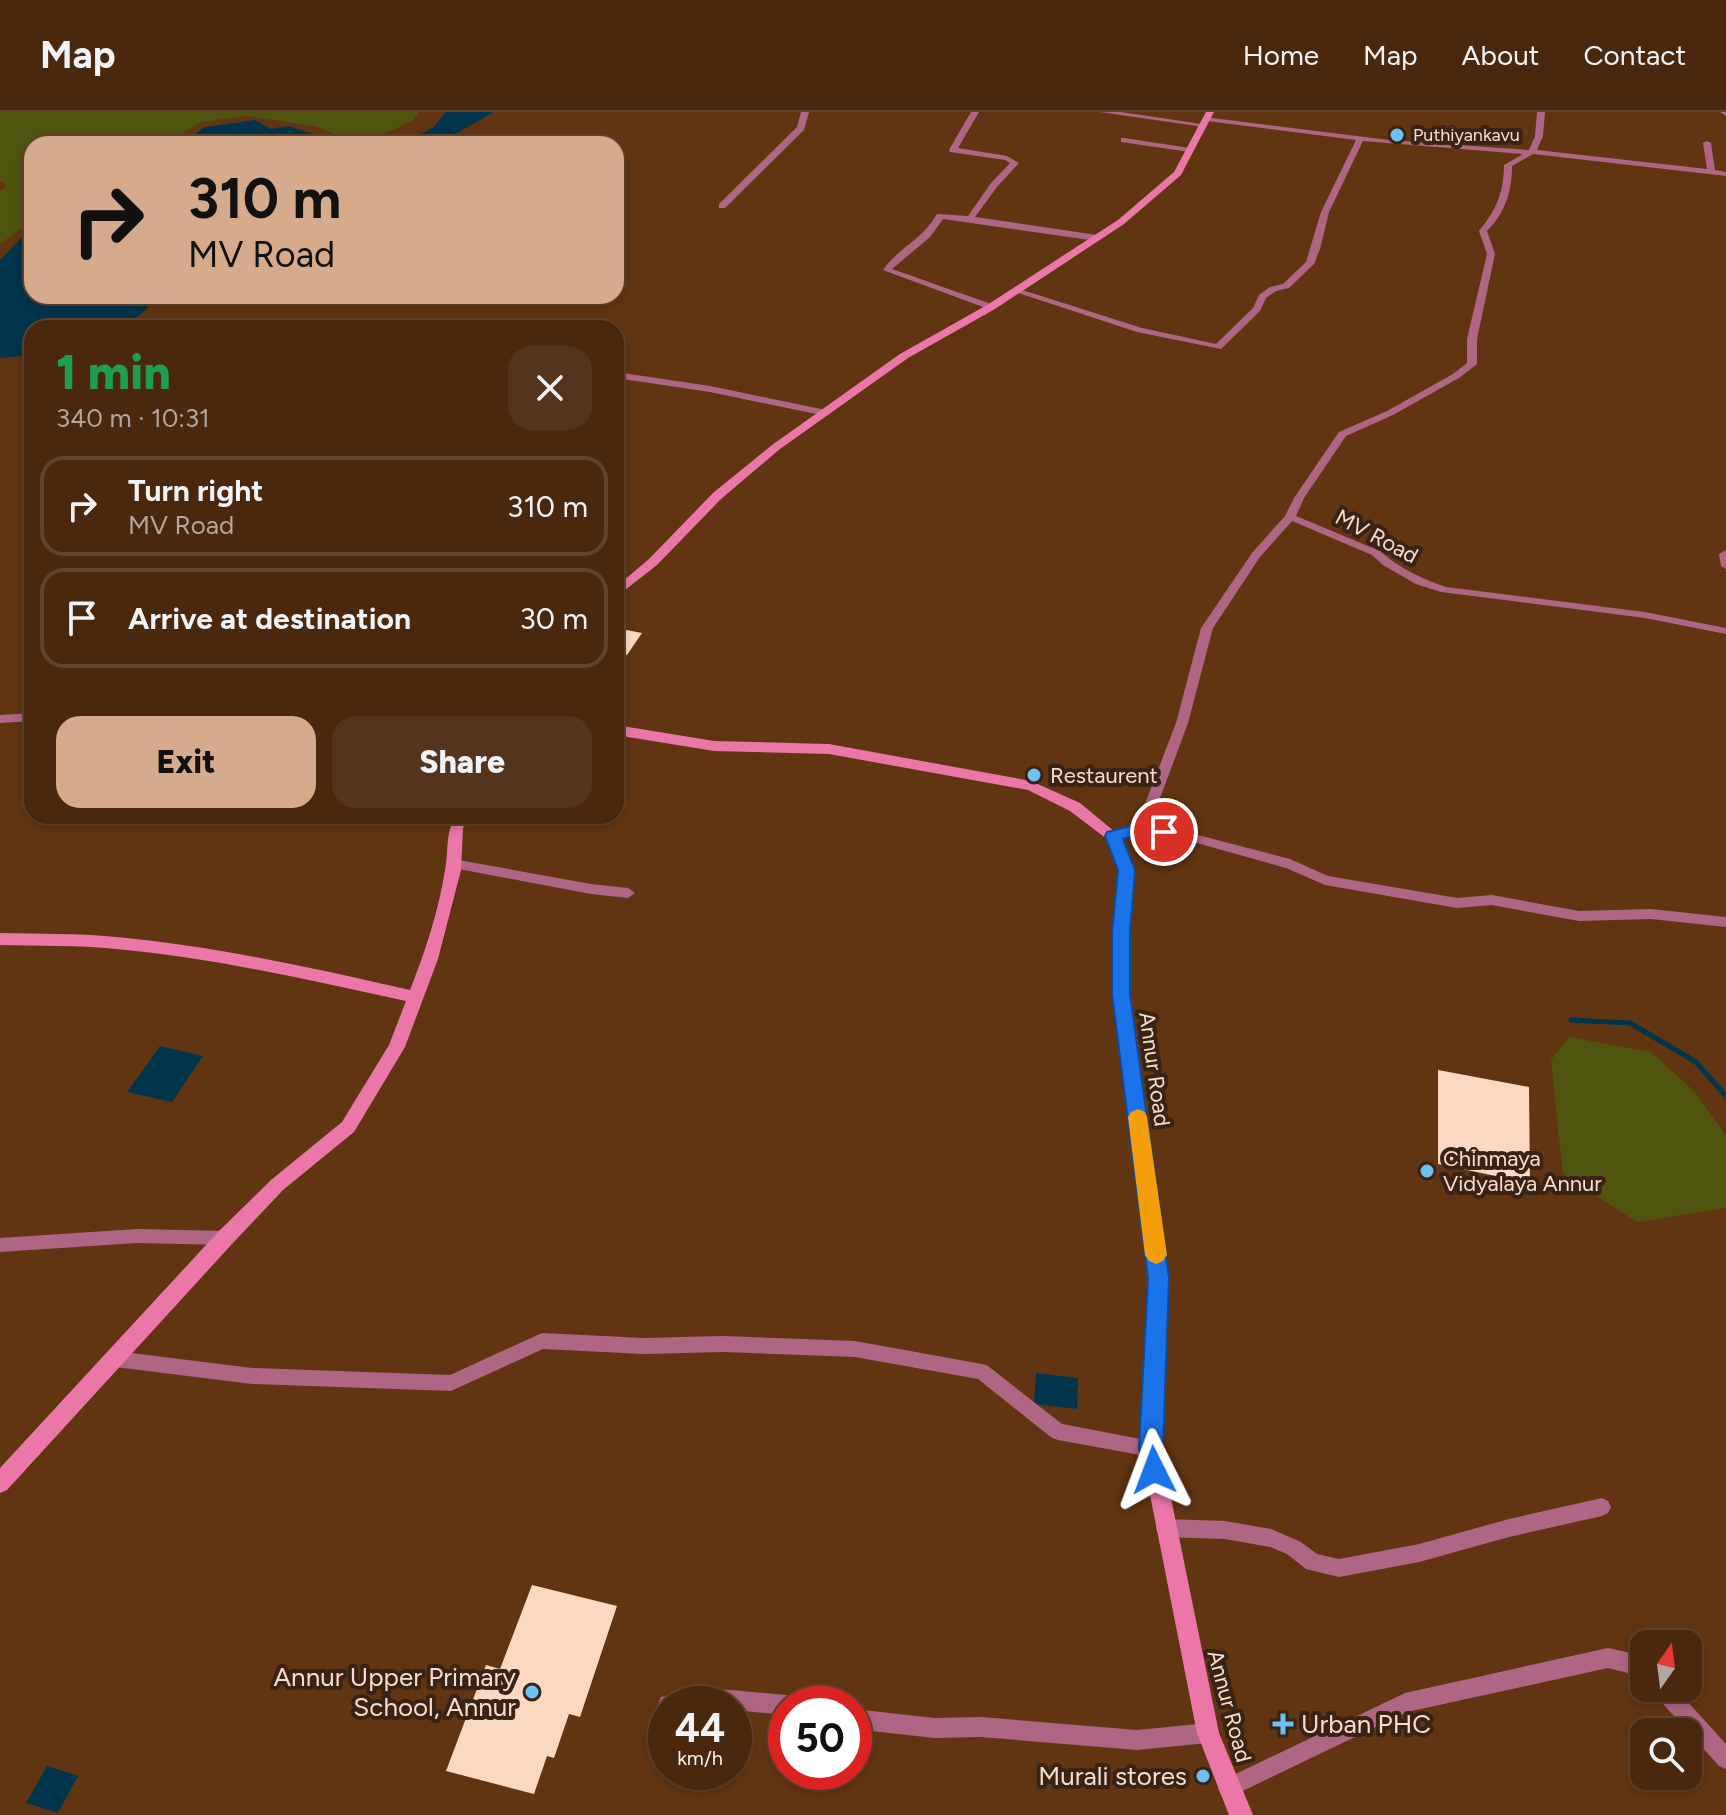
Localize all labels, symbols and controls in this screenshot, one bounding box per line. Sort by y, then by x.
text: Map [40,32,116,78]
text: Home [1243,38,1319,72]
text: Map [1363,38,1418,72]
text: About [1462,38,1539,72]
text: Contact [1583,38,1686,72]
place label: Puthiyankavu [1413,124,1520,146]
marker: Puthiyankavu [1388,126,1406,144]
text: 310 m [188,165,341,232]
icon: right [56,168,160,272]
text: MV Road [188,233,335,276]
text: 1 min [56,343,171,401]
button: close [508,346,592,430]
text: 340 m · 10:31 [56,402,210,434]
text: Turn right [128,472,263,509]
icon: right [60,484,104,528]
text: 310 m [507,488,588,525]
street label: MV Road [1331,503,1423,569]
text: MV Road [128,509,234,541]
icon: arrive [60,596,104,640]
text: Arrive at destination [128,600,411,637]
text: 30 m [520,600,588,637]
button: Exit [56,716,316,808]
button: Share [332,716,592,808]
place label: Restaurent [1050,762,1158,789]
marker: Restaurent [1025,766,1043,784]
pin [1130,798,1198,866]
icon: arrive [1142,810,1186,854]
street label: Annur Road [1133,1010,1176,1128]
place label: Chinmaya Vidyalaya Annur [1443,1145,1602,1197]
marker: Chinmaya Vidyalaya Annur [1418,1162,1436,1180]
position arrow [1112,1428,1196,1512]
north arrow [1630,1630,1702,1702]
map controls [1630,1630,1702,1790]
street label: Annur Road [1202,1647,1257,1765]
place label: Annur Upper Primary School, Annur [274,1661,516,1723]
marker: Annur Upper Primary School, Annur [523,1683,541,1701]
speed limit sign: 50 [768,1686,872,1790]
text: 44 [675,1704,725,1752]
place label: Urban PHC [1301,1708,1431,1740]
marker: Urban PHC [1272,1713,1294,1735]
button: search [1630,1718,1702,1790]
text: km/h [677,1746,723,1770]
place label: Murali stores [1038,1760,1187,1792]
marker: Murali stores [1194,1767,1212,1785]

